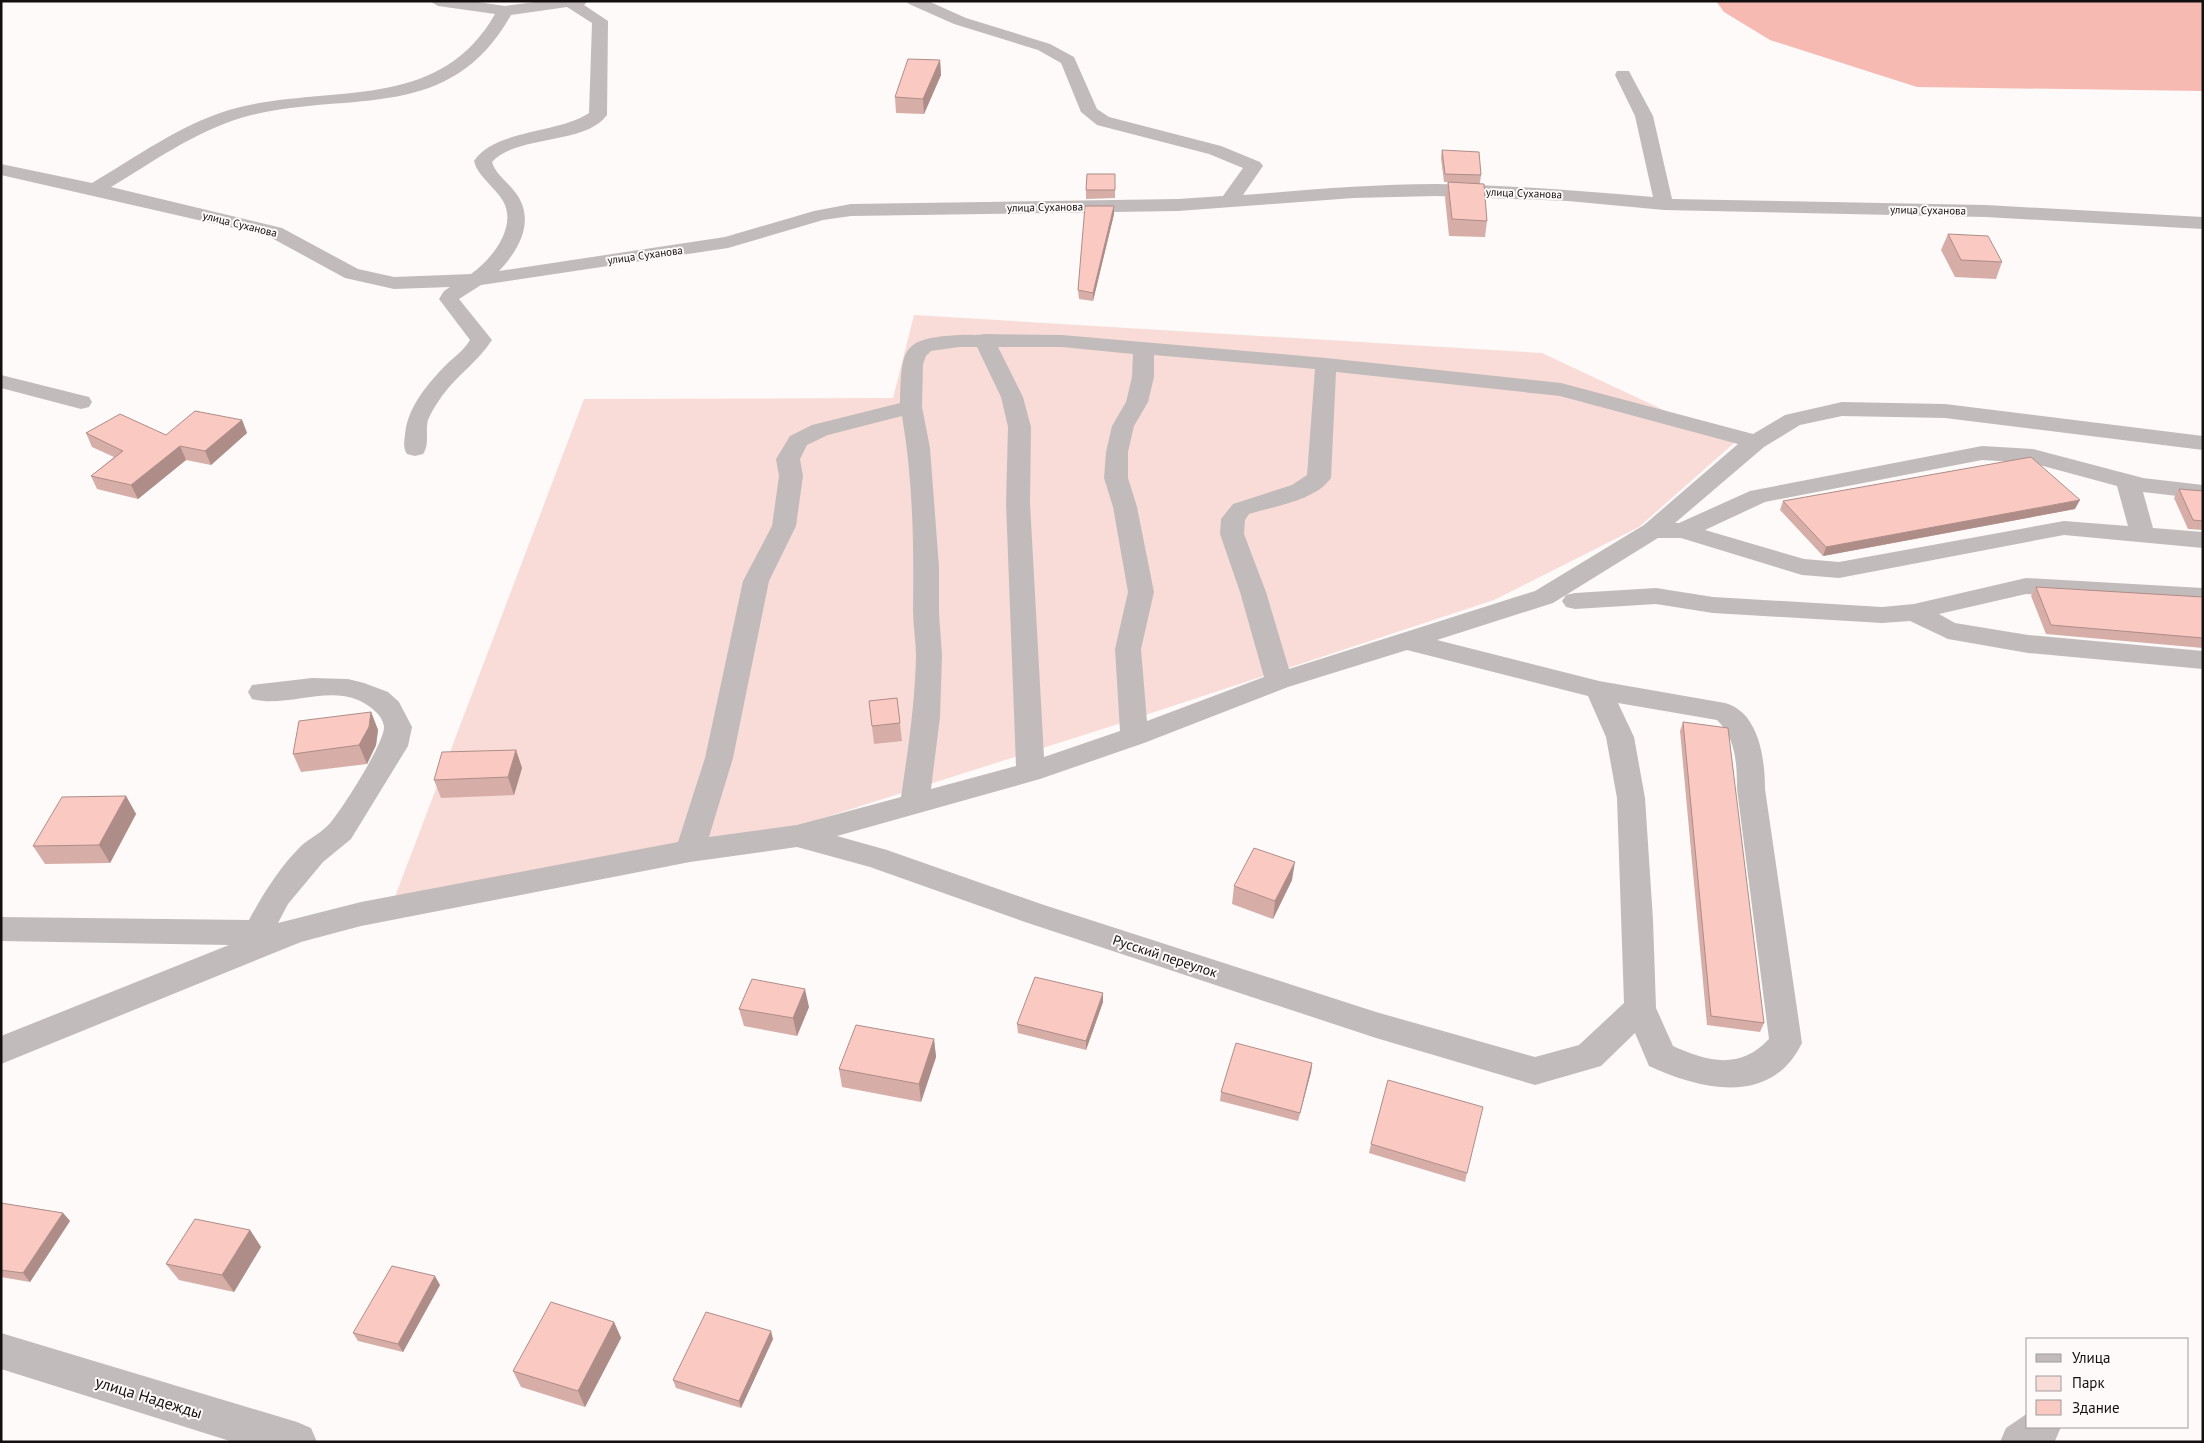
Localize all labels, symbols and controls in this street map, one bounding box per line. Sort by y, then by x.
street label: улица Суханова [1486,185,1562,201]
street label: улица Суханова [1007,199,1083,215]
street label: улица Суханова [1890,202,1966,218]
street label: улица Суханова [201,208,279,240]
street label: улица Суханова [606,243,684,267]
street label: Русский переулок [1110,931,1220,981]
legend [2026,1338,2189,1428]
text: Улица [2072,1348,2110,1367]
street label: улица Надежды [93,1371,205,1423]
text: Парк [2072,1373,2105,1392]
text: Здание [2072,1398,2120,1417]

